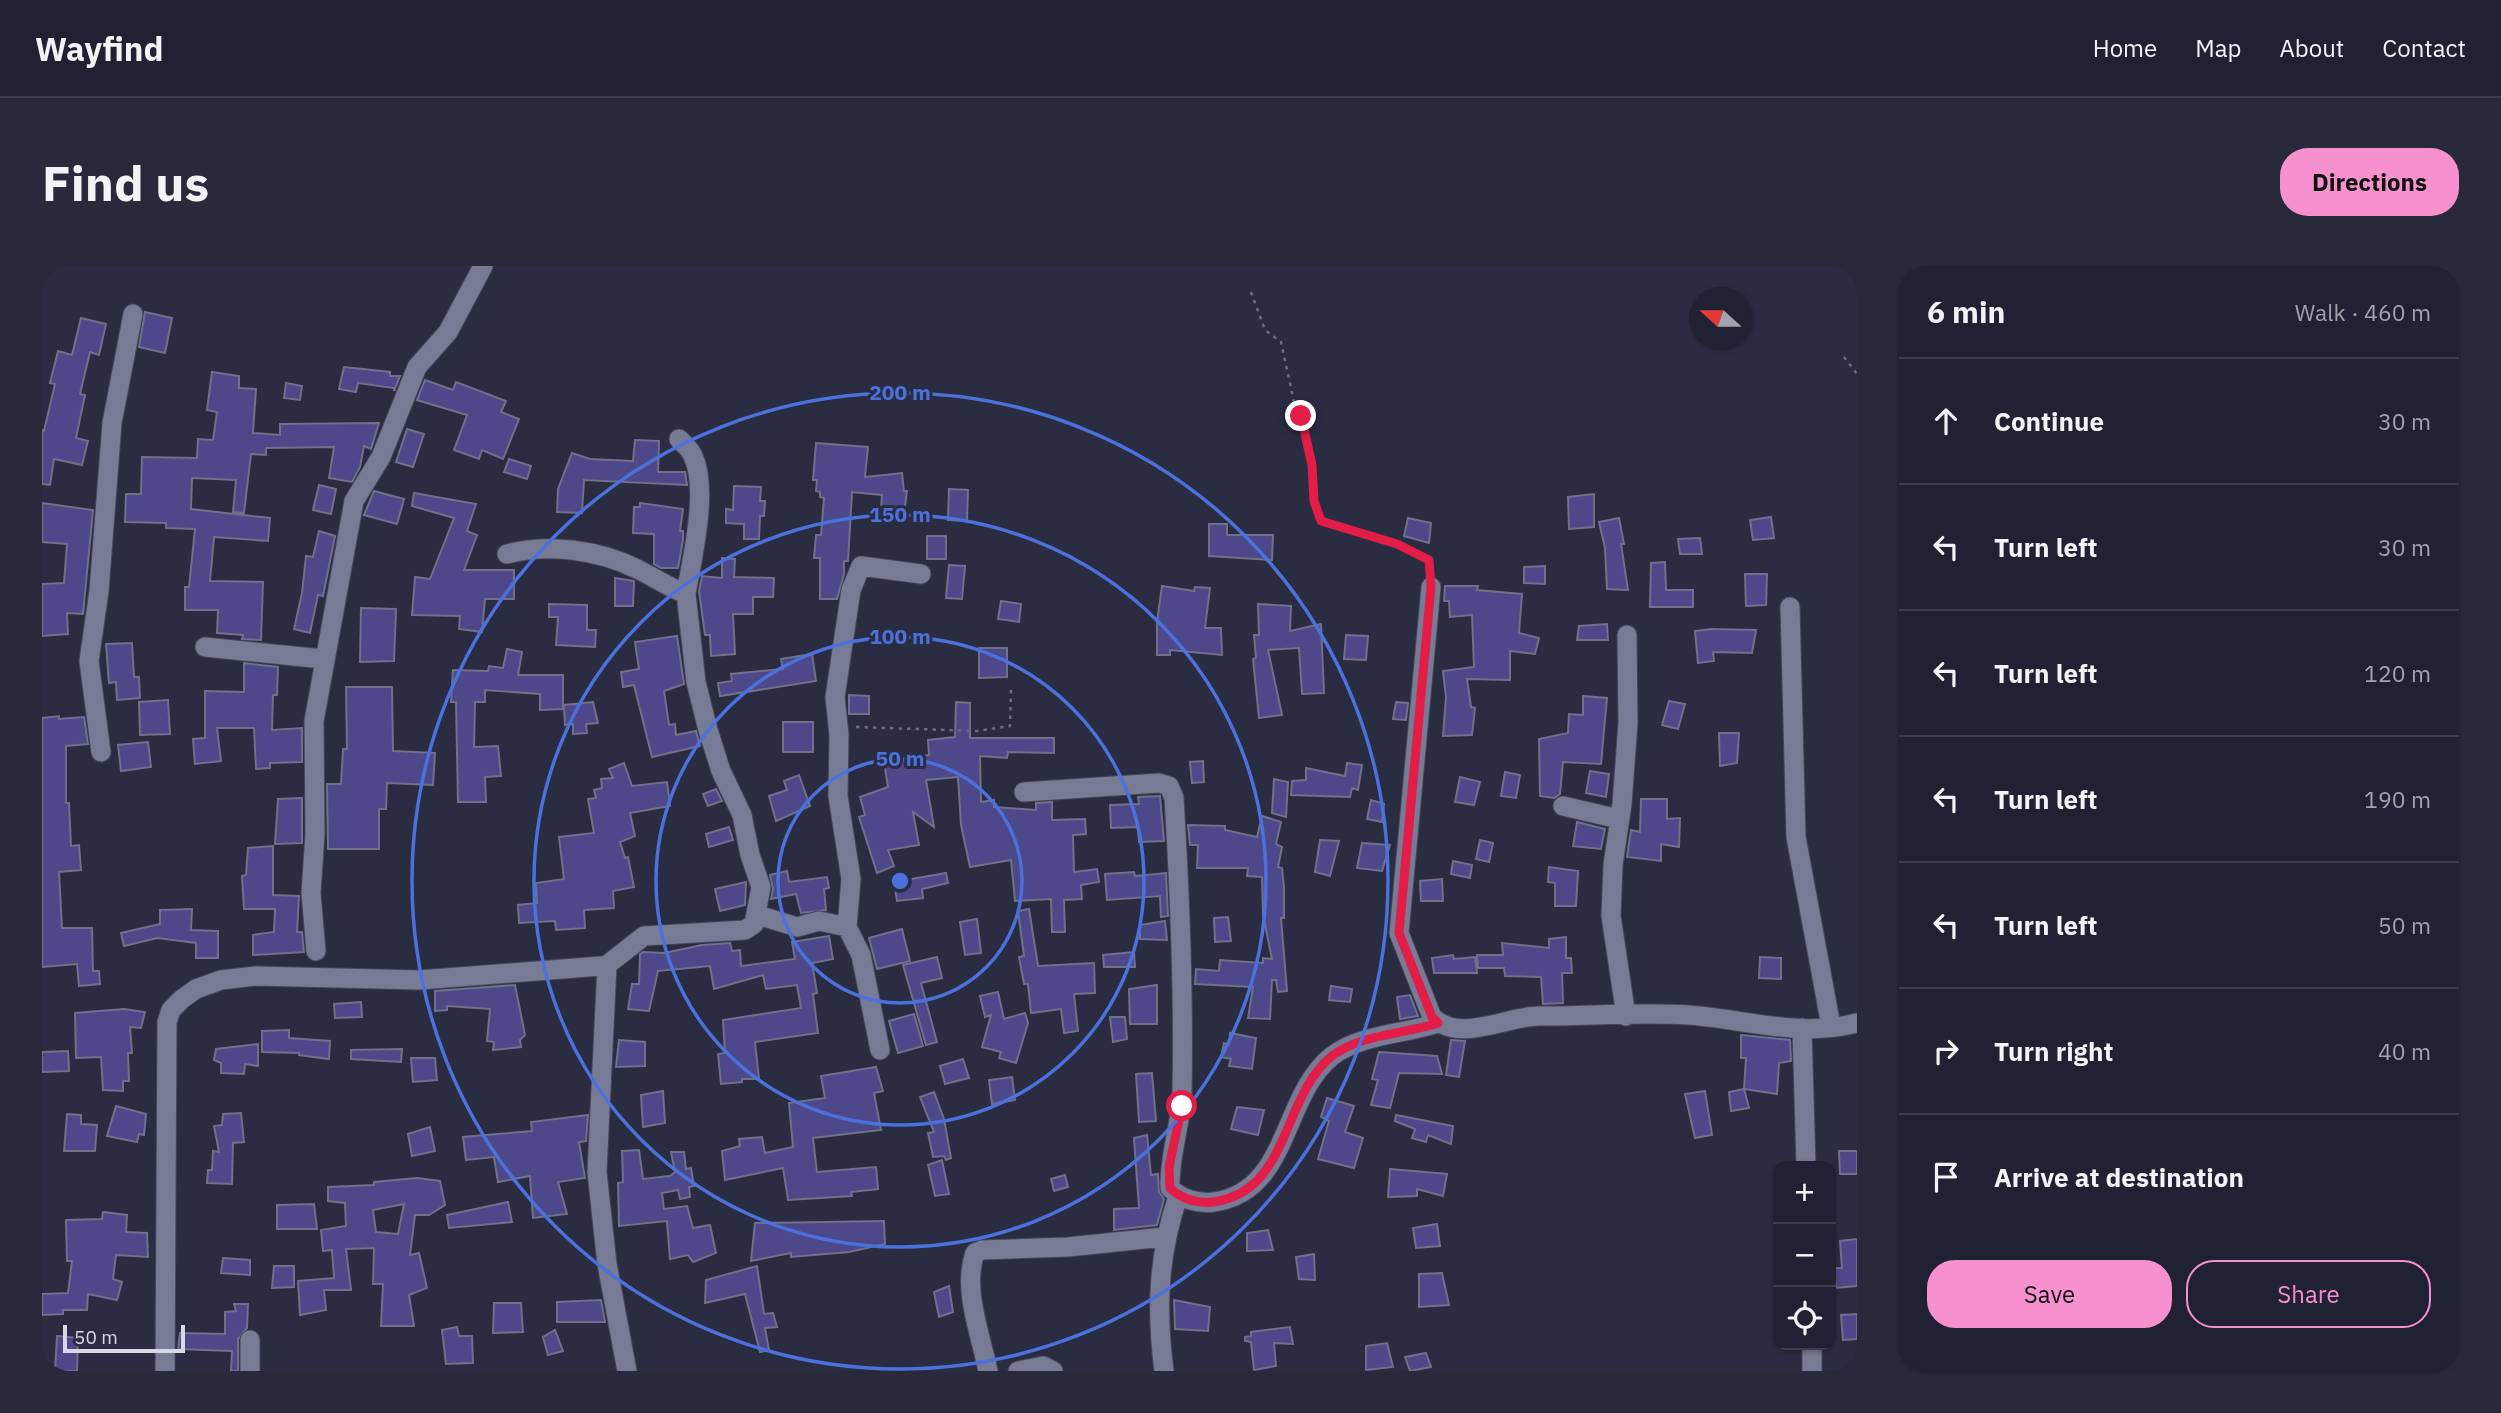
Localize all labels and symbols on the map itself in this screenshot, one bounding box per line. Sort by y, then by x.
north arrow [1689,287,1752,350]
text: 200 m [869,378,931,406]
route end [1285,400,1316,431]
text: 150 m [869,500,931,528]
text: 100 m [869,622,931,650]
text: 50 m [876,744,924,772]
centre of rings [888,869,912,893]
route start [1166,1090,1197,1121]
scale bar [63,1322,186,1354]

